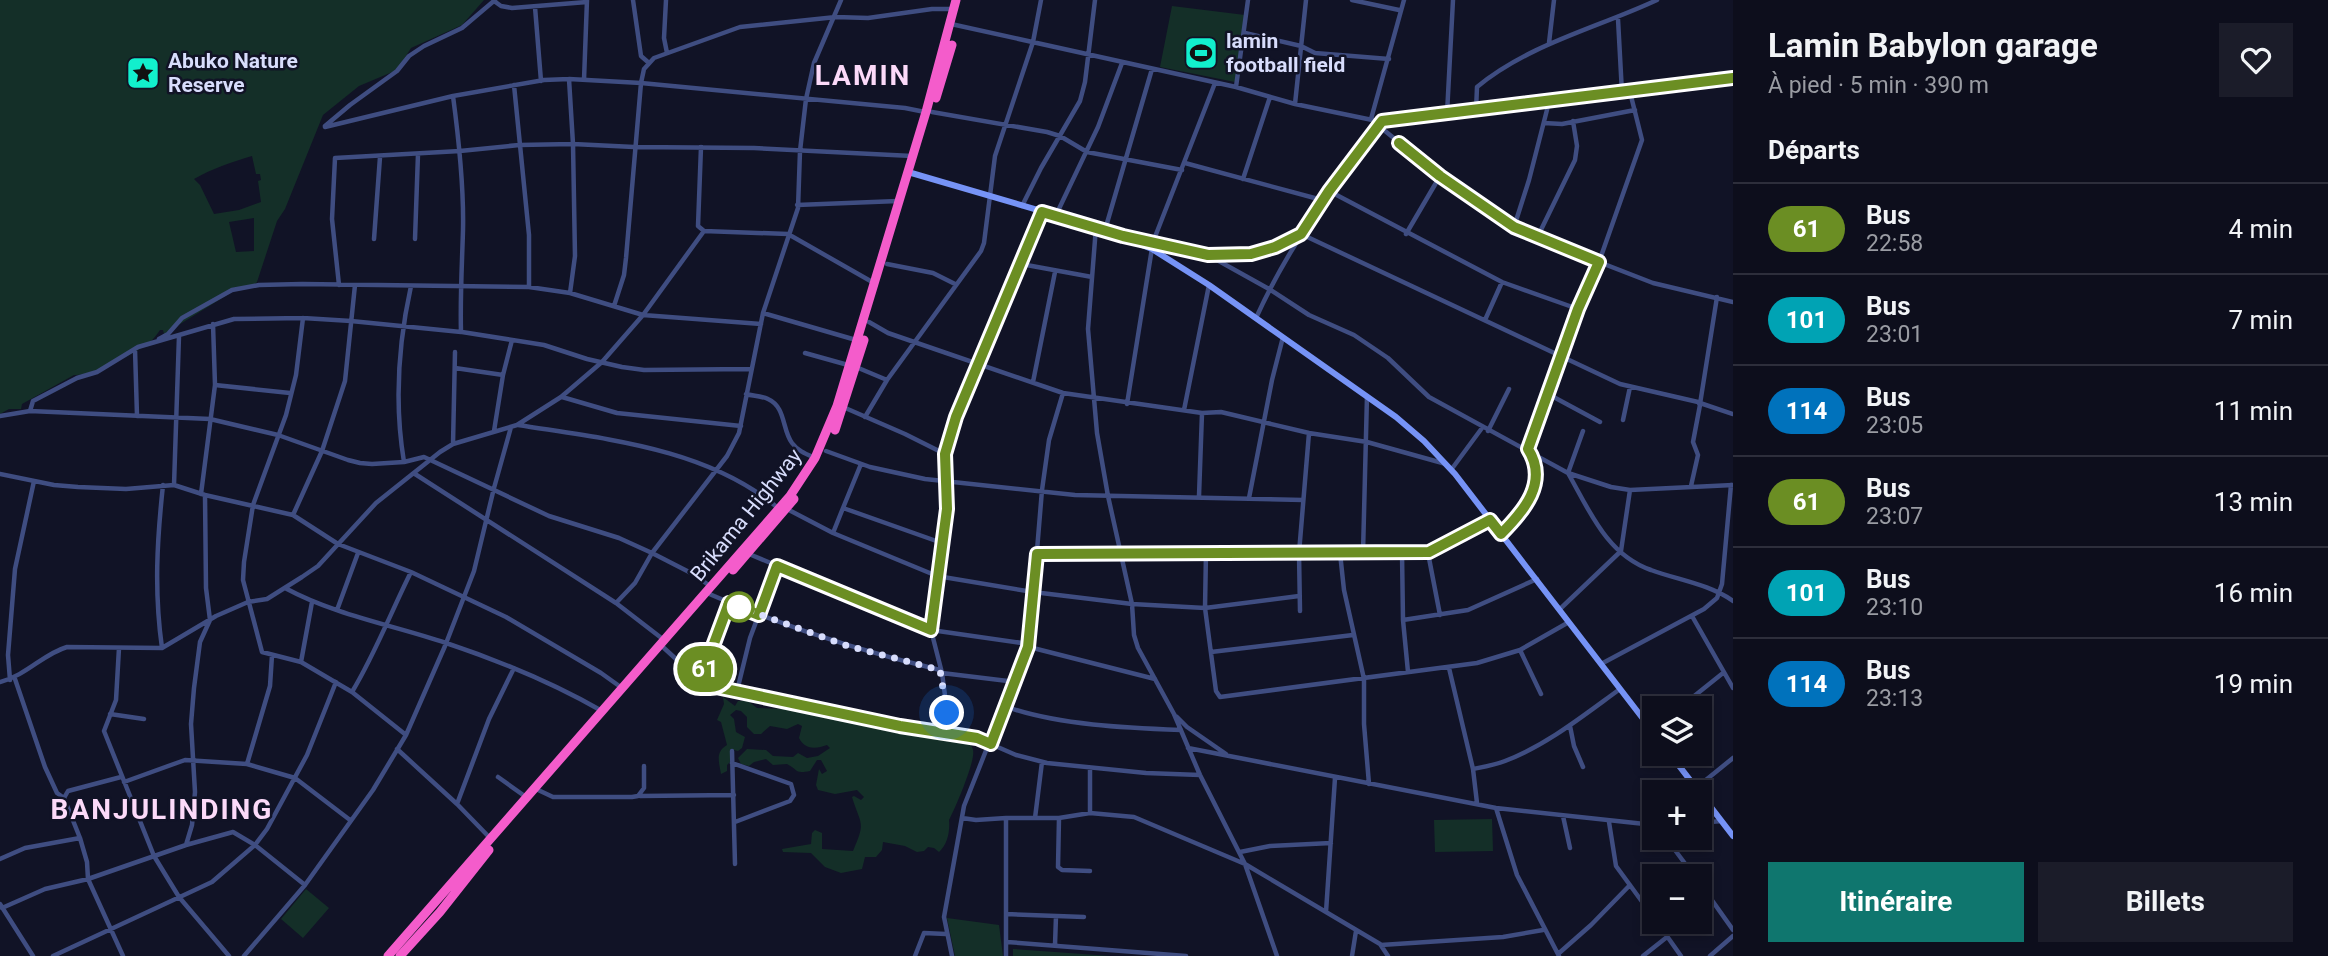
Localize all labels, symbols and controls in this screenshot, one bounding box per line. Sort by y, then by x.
button: heart [2219,23,2293,97]
text: Lamin Babylon garage [1768,26,2098,65]
place label: lamin football field [1226,29,1345,77]
sports icon: lamin football field [1182,34,1220,72]
place label: Abuko Nature Reserve [168,49,298,97]
place icon: Abuko Nature Reserve [124,54,162,92]
district label: LAMIN [815,59,911,92]
text: À pied · 5 min · 390 m [1768,72,1989,99]
text: Départs [1768,135,1860,165]
text: Bus [1866,200,1911,230]
text: 4 min [2228,214,2293,244]
text: 61 [1793,215,1820,243]
text: 22:58 [1866,230,1923,257]
text: Bus [1866,291,1911,321]
text: 7 min [2228,305,2293,335]
text: 101 [1786,306,1827,334]
text: 23:01 [1866,321,1923,348]
text: Bus [1866,382,1911,412]
text: 11 min [2214,396,2293,426]
text: 114 [1786,397,1827,425]
text: 23:05 [1866,412,1923,439]
street label: Brikama Highway [685,444,807,586]
text: Bus [1866,473,1911,503]
text: 13 min [2214,487,2293,517]
text: 61 [1793,488,1820,516]
text: 23:07 [1866,503,1923,530]
text: Bus [1866,564,1911,594]
text: 16 min [2214,578,2293,608]
text: 101 [1786,579,1827,607]
unlabelled marker [724,592,754,622]
text: 23:10 [1866,594,1923,621]
line badge: 61 [674,646,736,692]
text: 61 [691,655,719,683]
text: Bus [1866,655,1911,685]
text: 19 min [2214,669,2293,699]
text: 114 [1786,670,1827,698]
text: 23:13 [1866,685,1923,712]
your location [929,695,964,730]
map controls [1642,696,1712,934]
button: layers [1642,696,1712,766]
button: + [1642,780,1712,850]
district label: BANJULINDING [51,793,273,826]
button: Itinéraire [1768,862,2024,942]
button: Billets [2038,862,2293,942]
button: − [1642,864,1712,934]

